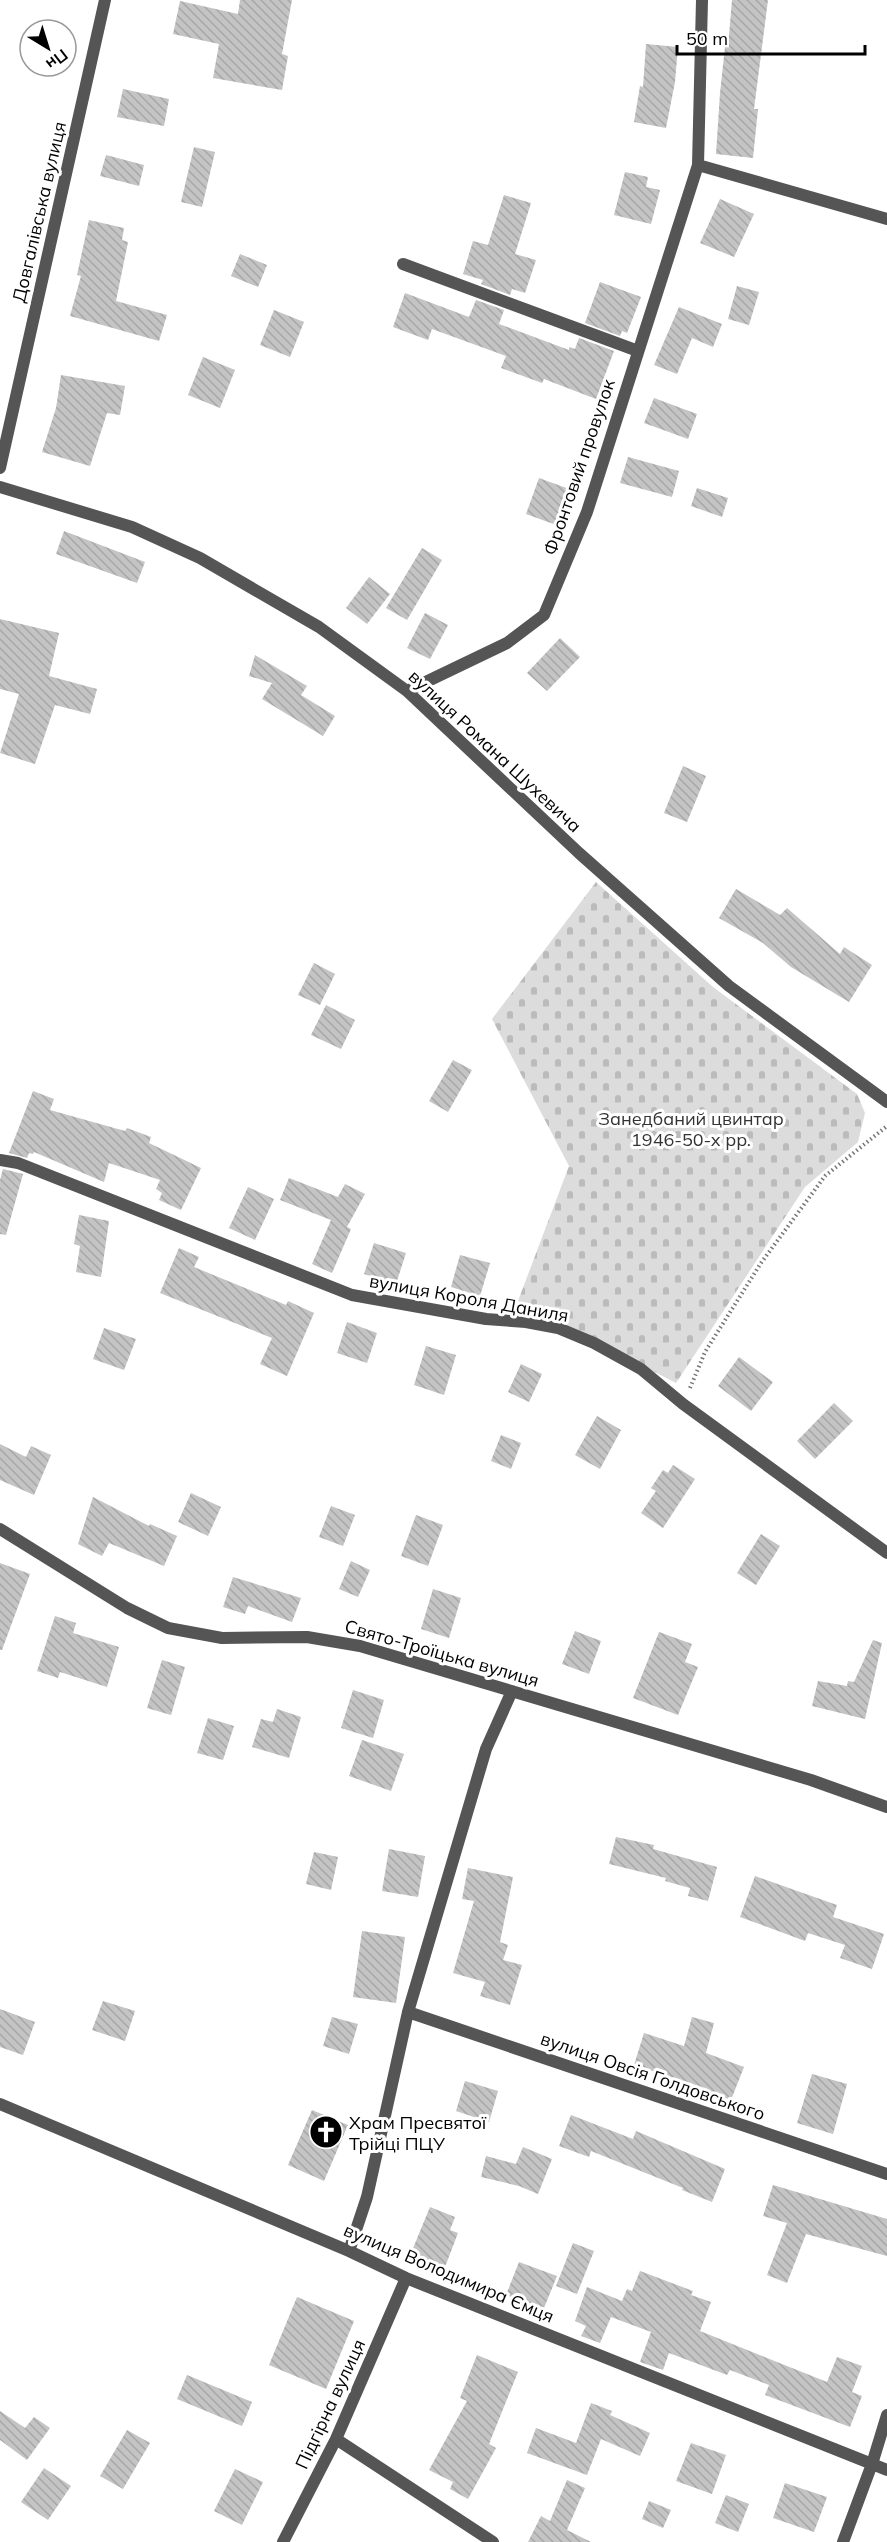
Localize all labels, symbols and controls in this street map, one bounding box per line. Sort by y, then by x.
north arrow [18,18,78,78]
scale bar [677,18,864,56]
text: 50 m [686,27,728,50]
text: Пн [42,45,72,75]
street label: Довгалівська вулиця [7,119,71,305]
street label: Фронтовий провулок [538,376,620,558]
street label: вулиця Романа Шухевича [404,665,586,837]
park label: Занедбаний цвинтар 1946-50-х рр. [598,1107,784,1151]
street label: вулиця Короля Даниля [368,1269,570,1327]
street label: Свято-Троїцька вулиця [342,1614,542,1692]
street label: вулиця Овсія Голдовського [538,2027,768,2125]
place label: Храм Пресвятої Трійці ПЦУ [349,2111,487,2155]
church icon: Храм Пресвятої Трійці ПЦУ [308,2114,344,2150]
street label: вулиця Володимира Ємця [340,2218,558,2328]
street label: Підгірна вулиця [290,2335,370,2473]

